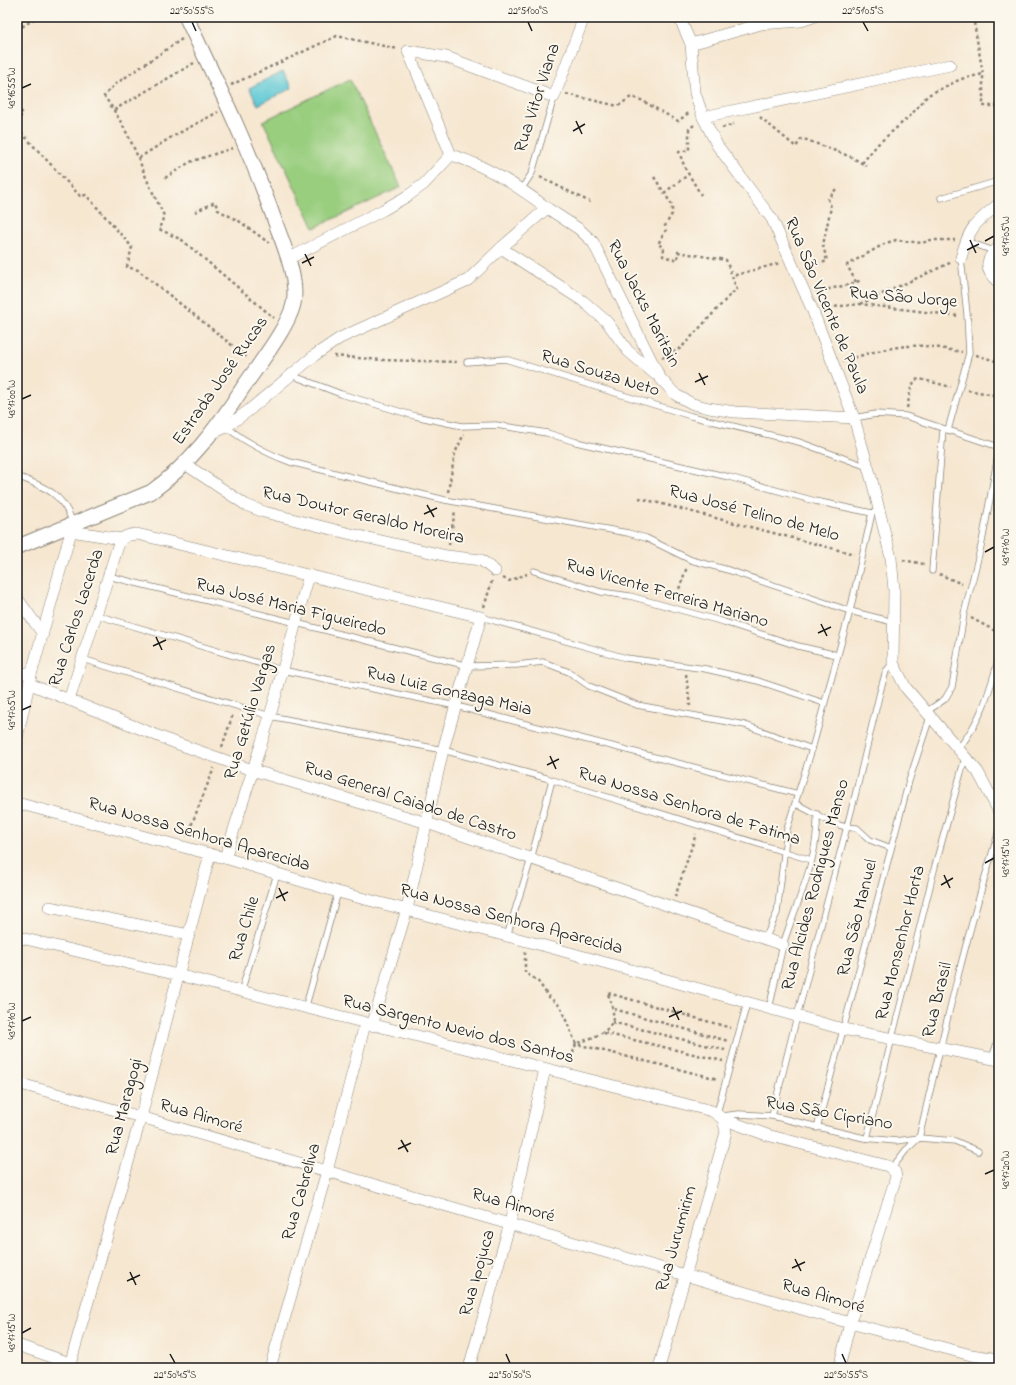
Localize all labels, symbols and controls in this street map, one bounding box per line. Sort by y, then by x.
text: 22°50'55"S [170,4,215,19]
text: 22°51'00"S [508,4,549,19]
text: 22°51'05"S [842,4,884,19]
street label: Rua Vitor Viana [508,40,568,156]
text: 43°16'55"W [5,67,20,109]
street label: Rua São Vicente de Paula [777,214,875,398]
text: 43°17'05"W [999,216,1014,256]
street label: Rua Jacks Maritain [600,236,686,372]
street label: Rua São Jorge [848,280,959,317]
street label: Estrada José Rucas [167,311,275,451]
street label: Rua Souza Neto [537,344,663,404]
text: 43°17'00"W [5,380,20,418]
street label: Rua José Telino de Melo [666,479,842,549]
street label: Rua Doutor Geraldo Moreira [259,480,467,552]
text: 43°17'10"W [999,528,1014,565]
street label: Rua Carlos Lacerda [42,546,112,690]
street label: Rua Vicente Ferreira Mariano [562,553,772,635]
street label: Rua José Maria Figueiredo [193,572,389,645]
street label: Rua Getúlio Vargas [218,641,285,783]
street label: Rua Luiz Gonzaga Maia [363,660,534,725]
text: 43°17'05"W [5,690,20,730]
street label: Rua General Caiado de Castro [300,755,520,849]
street label: Rua Nossa Senhora de Fatima [574,761,804,853]
street label: Rua Alcides Rodrigues Manso [775,776,858,994]
street label: Rua Nossa Senhora Aparecida [85,791,313,879]
text: 43°17'15"W [999,839,1014,877]
street label: Rua São Manuel [831,857,885,979]
street label: Rua Monsenhor Horta [869,863,933,1023]
street label: Rua Nossa Senhora Aparecida [397,878,625,962]
street label: Rua Chile [223,892,268,965]
street label: Rua Brasil [916,959,960,1041]
street label: Rua Sargento Nevio dos Santos [339,989,577,1072]
text: 43°17'10"W [5,1002,20,1039]
street label: Rua Maragogi [100,1056,151,1159]
street label: Rua São Cipriano [763,1090,895,1138]
street label: Rua Aimoré [156,1093,247,1142]
street label: Rua Cabreliva [276,1140,328,1244]
text: 43°17'20"W [999,1150,1014,1189]
street label: Rua Aimoré [468,1182,559,1231]
street label: Rua Jurumirim [649,1183,705,1295]
street label: Rua Ipojuca [453,1227,503,1319]
street label: Rua Aimoré [778,1273,869,1322]
text: 43°17'15"W [5,1314,20,1352]
text: 22°50'45"S [154,1368,197,1383]
text: 22°50'50"S [489,1368,532,1383]
text: 22°50'55"S [824,1368,869,1383]

